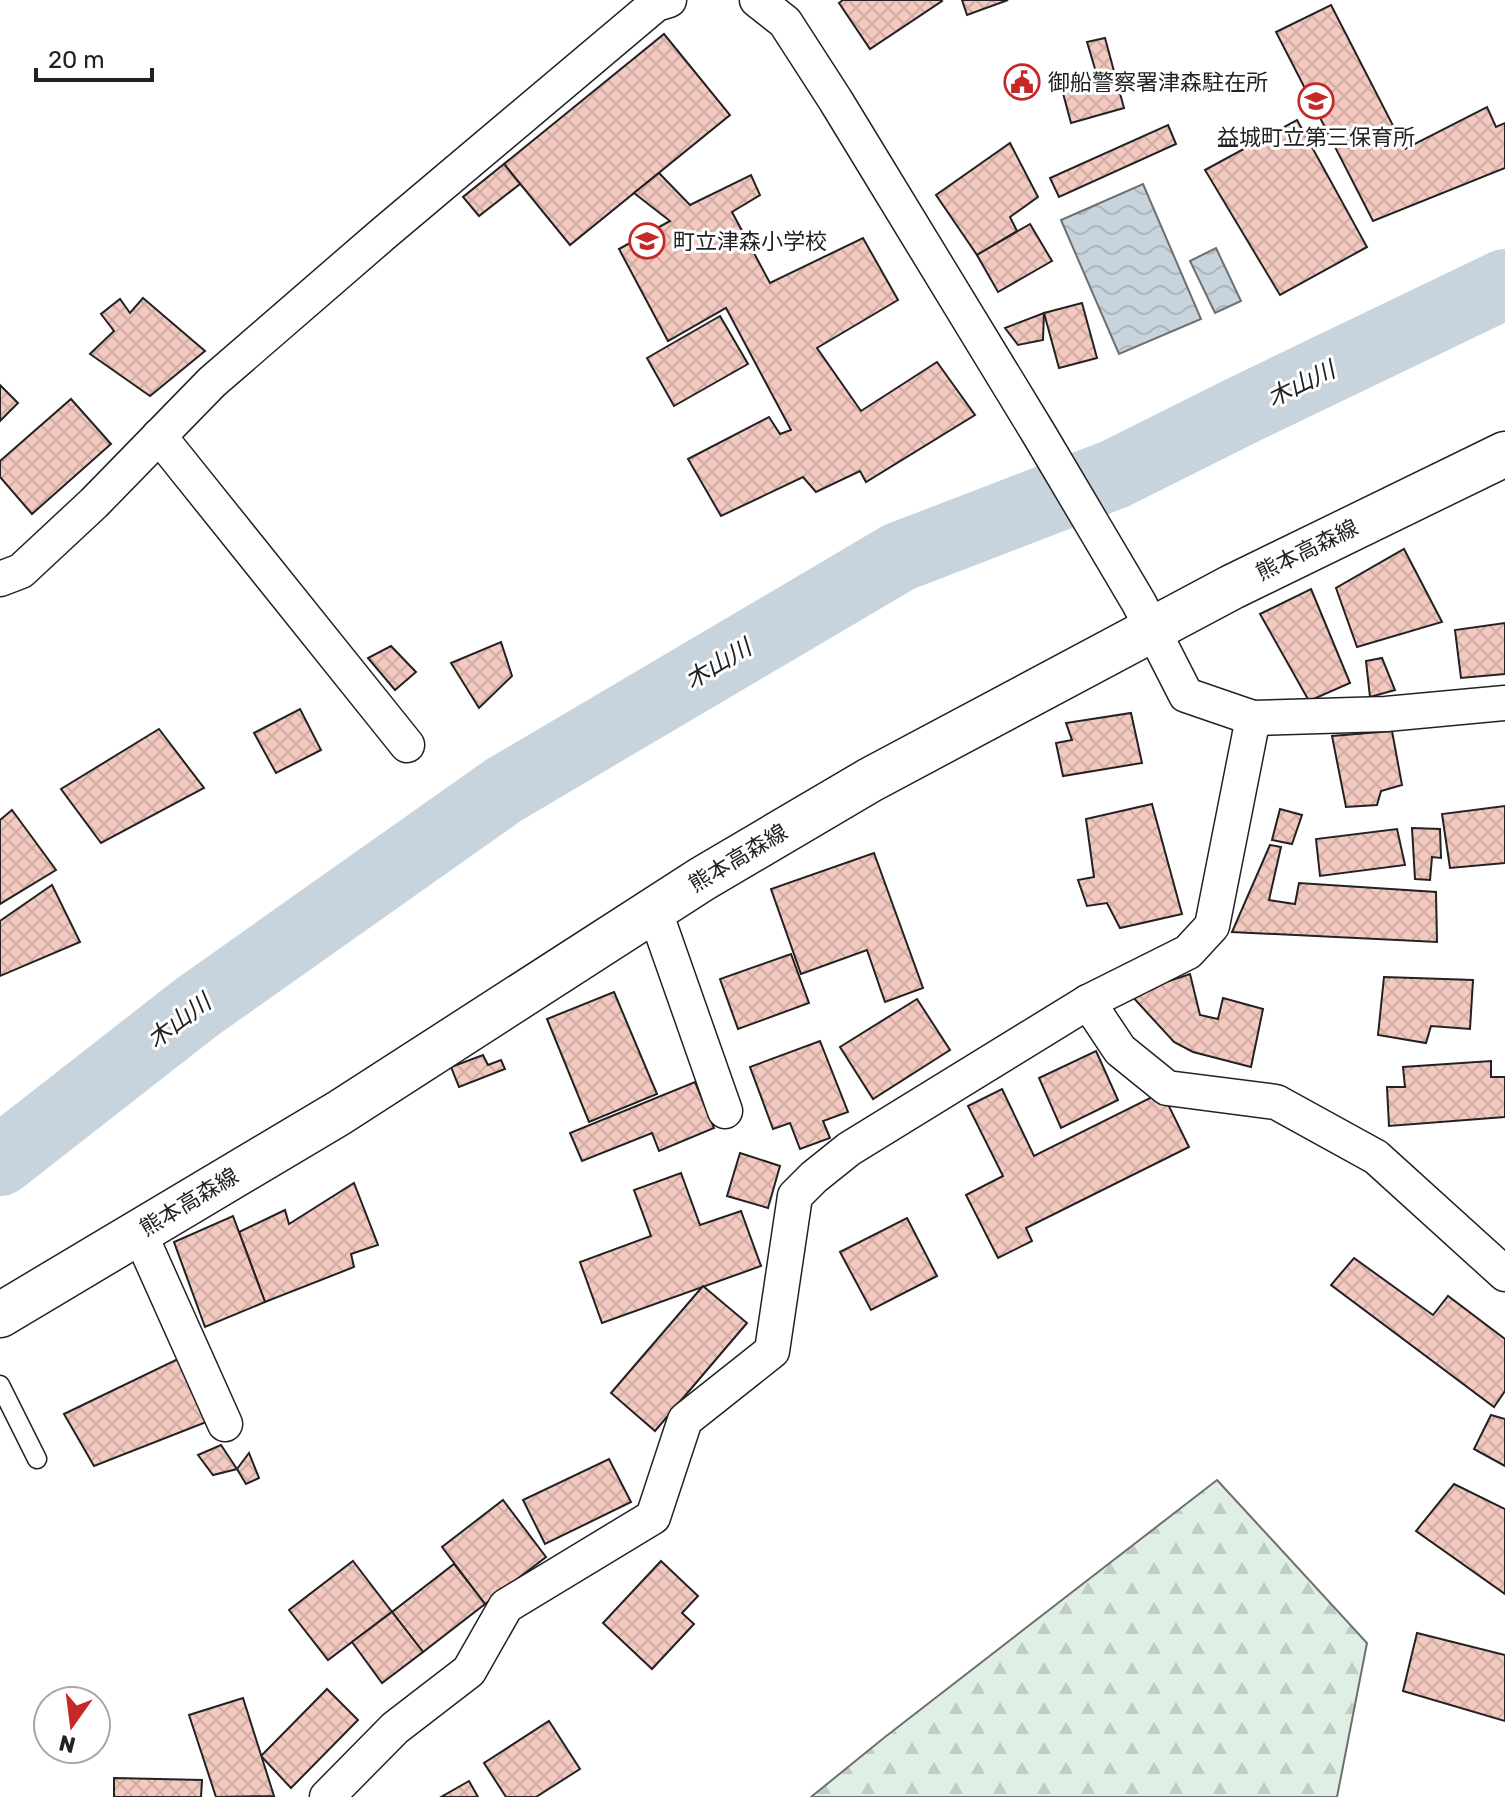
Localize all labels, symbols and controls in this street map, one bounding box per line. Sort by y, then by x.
scale bar [36,32,152,82]
text: 20 m [48,46,105,74]
public building icon: 御船警察署津森駐在所 [1003,63,1041,101]
place label: 御船警察署津森駐在所 [1048,69,1268,96]
school or university icon: 益城町立第三保育所 [1297,82,1335,120]
place label: 益城町立第三保育所 [1217,124,1415,151]
school or university icon: 町立津森小学校 [628,222,666,260]
place label: 町立津森小学校 [673,228,827,255]
water label: 木山川 [1263,354,1342,412]
street label: 熊本高森線 [1252,514,1362,586]
water label: 木山川 [680,632,759,695]
street label: 熊本高森線 [684,818,792,898]
water label: 木山川 [142,986,219,1054]
street label: 熊本高森線 [135,1162,243,1242]
north arrow [32,1685,112,1765]
text: N [56,1729,78,1759]

